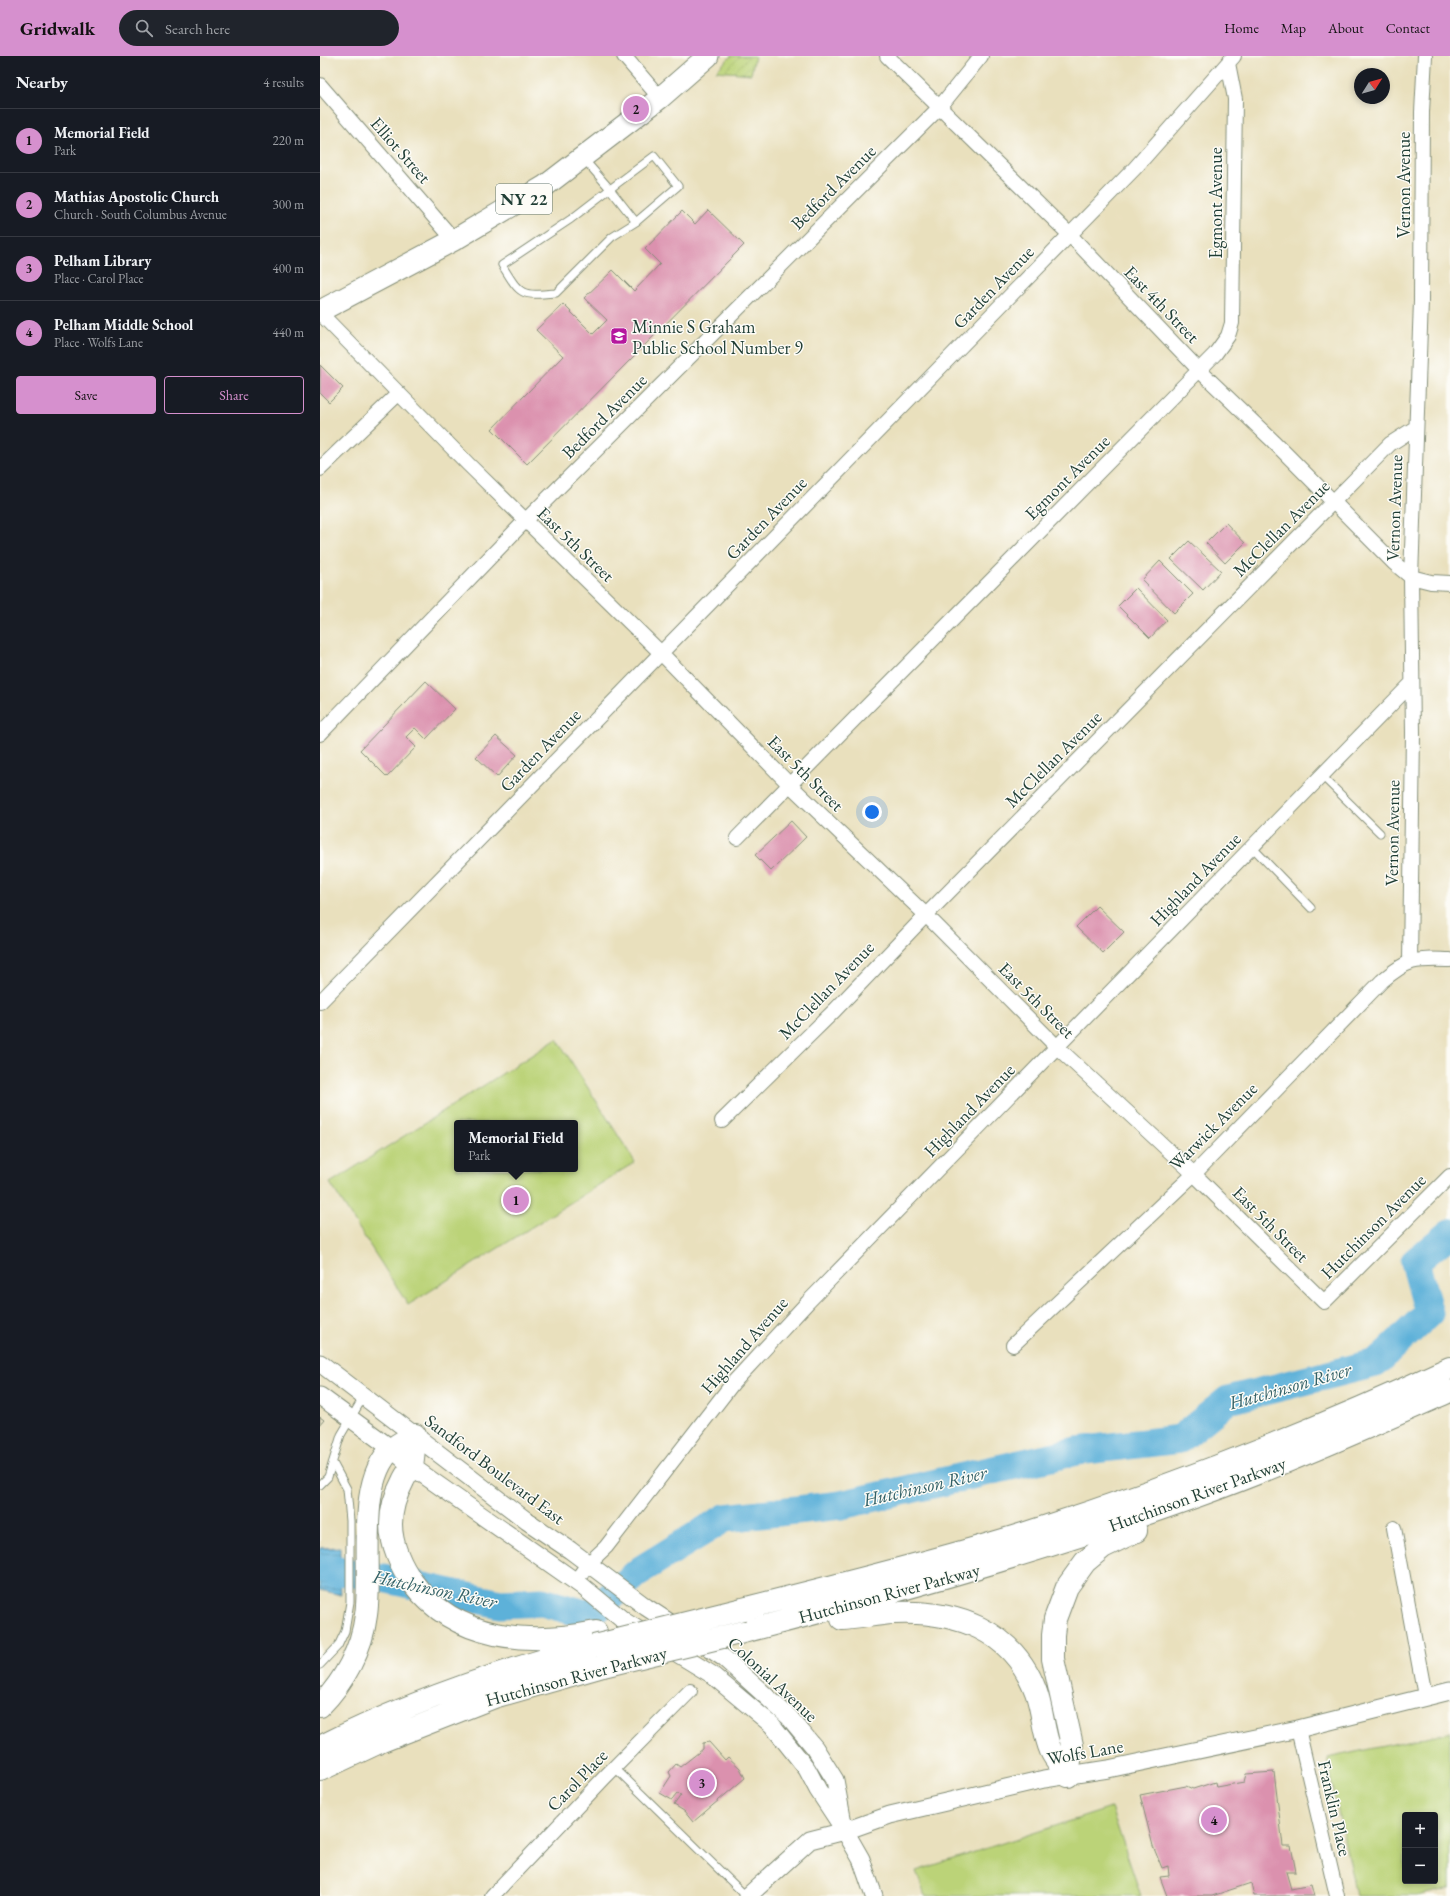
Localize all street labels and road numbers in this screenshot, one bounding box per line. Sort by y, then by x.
street label: Elliot Street [366,112,436,188]
street label: Vernon Avenue [1392,132,1415,238]
street label: Bedford Avenue [786,140,880,234]
street label: Egmont Avenue [1204,147,1227,259]
road number: NY 22 [496,184,552,214]
street label: Garden Avenue [947,240,1039,334]
street label: East 4th Street [1119,261,1205,348]
street label: Bedford Avenue [557,369,651,463]
street label: Egmont Avenue [1020,430,1114,524]
street label: Vernon Avenue [1381,454,1407,562]
street label: Garden Avenue [720,471,812,565]
street label: McClellan Avenue [1228,475,1334,581]
street label: East 5th Street [533,501,620,587]
street label: Garden Avenue [494,703,586,797]
street label: McClellan Avenue [1000,706,1106,812]
street label: East 5th Street [763,730,849,816]
street label: Vernon Avenue [1380,780,1404,886]
street label: Highland Avenue [1145,827,1245,931]
street label: McClellan Avenue [773,936,879,1044]
street label: East 5th Street [994,957,1080,1043]
street label: Highland Avenue [919,1058,1019,1162]
street label: Warwick Avenue [1164,1077,1262,1175]
street label: Hutchinson Avenue [1315,1168,1431,1284]
street label: East 5th Street [1228,1181,1314,1267]
street label: Highland Avenue [695,1292,793,1398]
street label: Sandford Boulevard East [420,1409,570,1529]
street label: Hutchinson River Parkway [1105,1451,1289,1537]
street label: Hutchinson River Parkway [796,1558,982,1628]
street label: Colonial Avenue [723,1631,823,1727]
street label: Hutchinson River Parkway [483,1641,669,1711]
street label: Wolfs Lane [1045,1734,1125,1770]
street label: Carol Place [542,1744,612,1816]
street label: Franklin Place [1313,1758,1357,1858]

